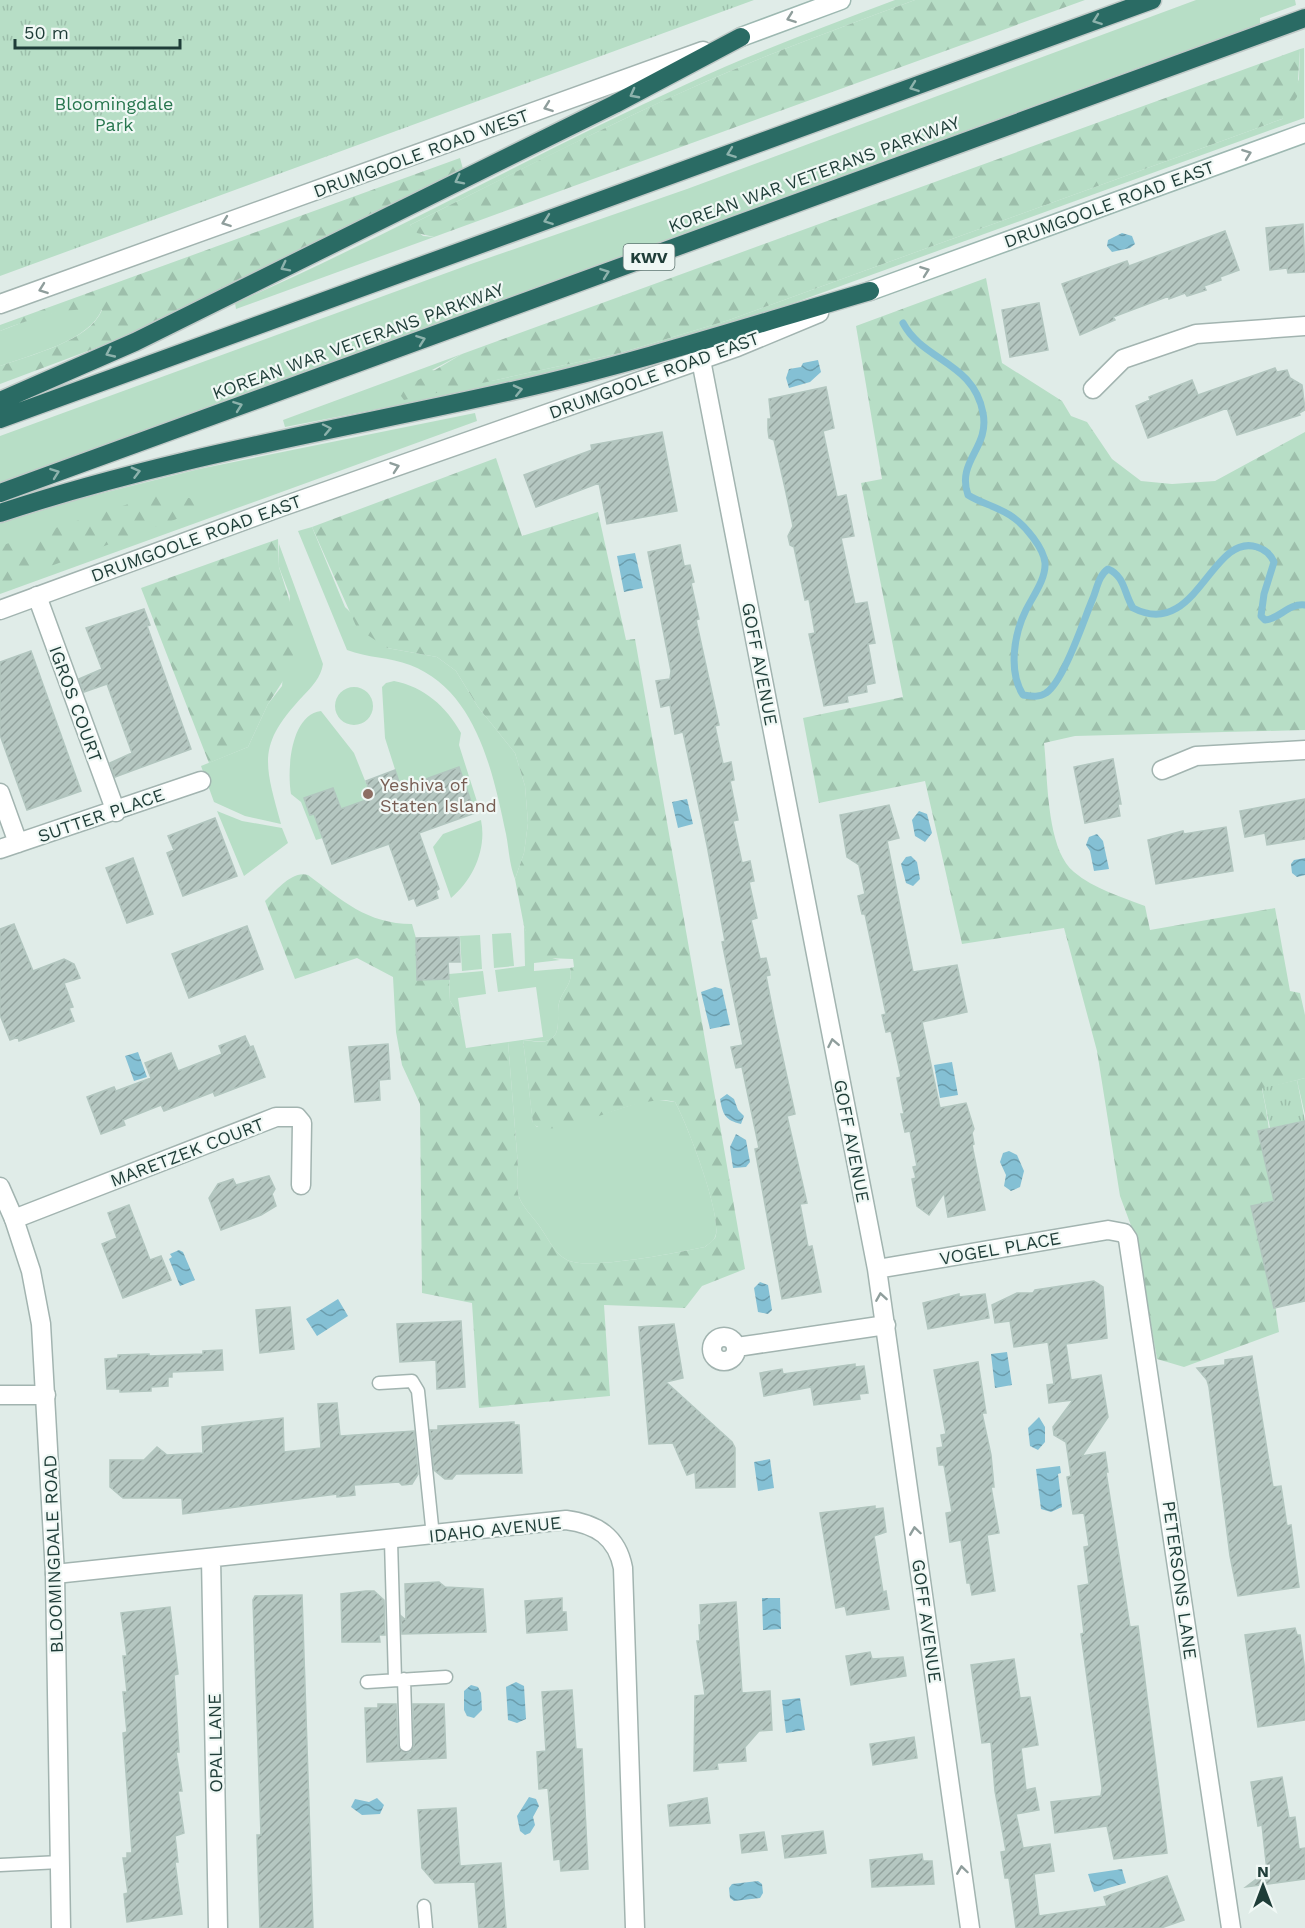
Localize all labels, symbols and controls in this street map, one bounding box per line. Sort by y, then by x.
one-way arrow [786,11,797,24]
scale bar [15,12,180,50]
one-way arrow [1092,13,1103,25]
text: 50 m [24,22,69,43]
one-way arrow [909,79,920,92]
one-way arrow [630,87,641,98]
park label: Bloomingdale Park [55,93,173,135]
one-way arrow [543,99,554,112]
street label: DRUMGOOLE ROAD WEST [310,104,532,202]
street label: KOREAN WAR VETERANS PARKWAY [665,111,963,237]
one-way arrow [726,146,737,159]
one-way arrow [1241,149,1252,162]
street label: DRUMGOOLE ROAD EAST [1001,156,1217,252]
one-way arrow [454,172,465,184]
one-way arrow [543,213,554,225]
one-way arrow [221,215,232,228]
road number: KWV [624,244,674,270]
one-way arrow [280,260,291,271]
one-way arrow [919,266,930,278]
one-way arrow [599,268,610,281]
street label: KOREAN WAR VETERANS PARKWAY [209,278,507,404]
one-way arrow [38,281,49,294]
street label: DRUMGOOLE ROAD EAST [546,327,762,423]
one-way arrow [416,334,426,347]
one-way arrow [105,346,116,358]
one-way arrow [512,384,522,397]
one-way arrow [232,401,243,414]
one-way arrow [322,424,332,437]
one-way arrow [389,461,400,474]
one-way arrow [131,466,141,479]
one-way arrow [49,468,60,480]
street label: DRUMGOOLE ROAD EAST [88,490,304,586]
street label: GOFF AVENUE [738,601,782,727]
street label: IGROS COURT [45,643,107,765]
place label: Yeshiva of Staten Island [380,774,497,816]
street label: SUTTER PLACE [35,783,167,847]
marker: Yeshiva of Staten Island [361,787,375,801]
one-way arrow [827,1039,840,1049]
street label: GOFF AVENUE [830,1078,874,1204]
street label: MARETZEK COURT [107,1113,267,1191]
street label: VOGEL PLACE [938,1227,1062,1269]
one-way arrow [876,1292,888,1301]
street label: BLOOMINGDALE ROAD [39,1454,67,1654]
street label: PETERSONS LANE [1158,1499,1202,1661]
street label: IDAHO AVENUE [428,1512,562,1546]
one-way arrow [909,1527,921,1536]
street label: GOFF AVENUE [908,1558,946,1684]
street label: OPAL LANE [204,1693,226,1793]
north arrow [1233,1856,1293,1916]
text: N [1257,1862,1269,1881]
one-way arrow [956,1865,969,1875]

